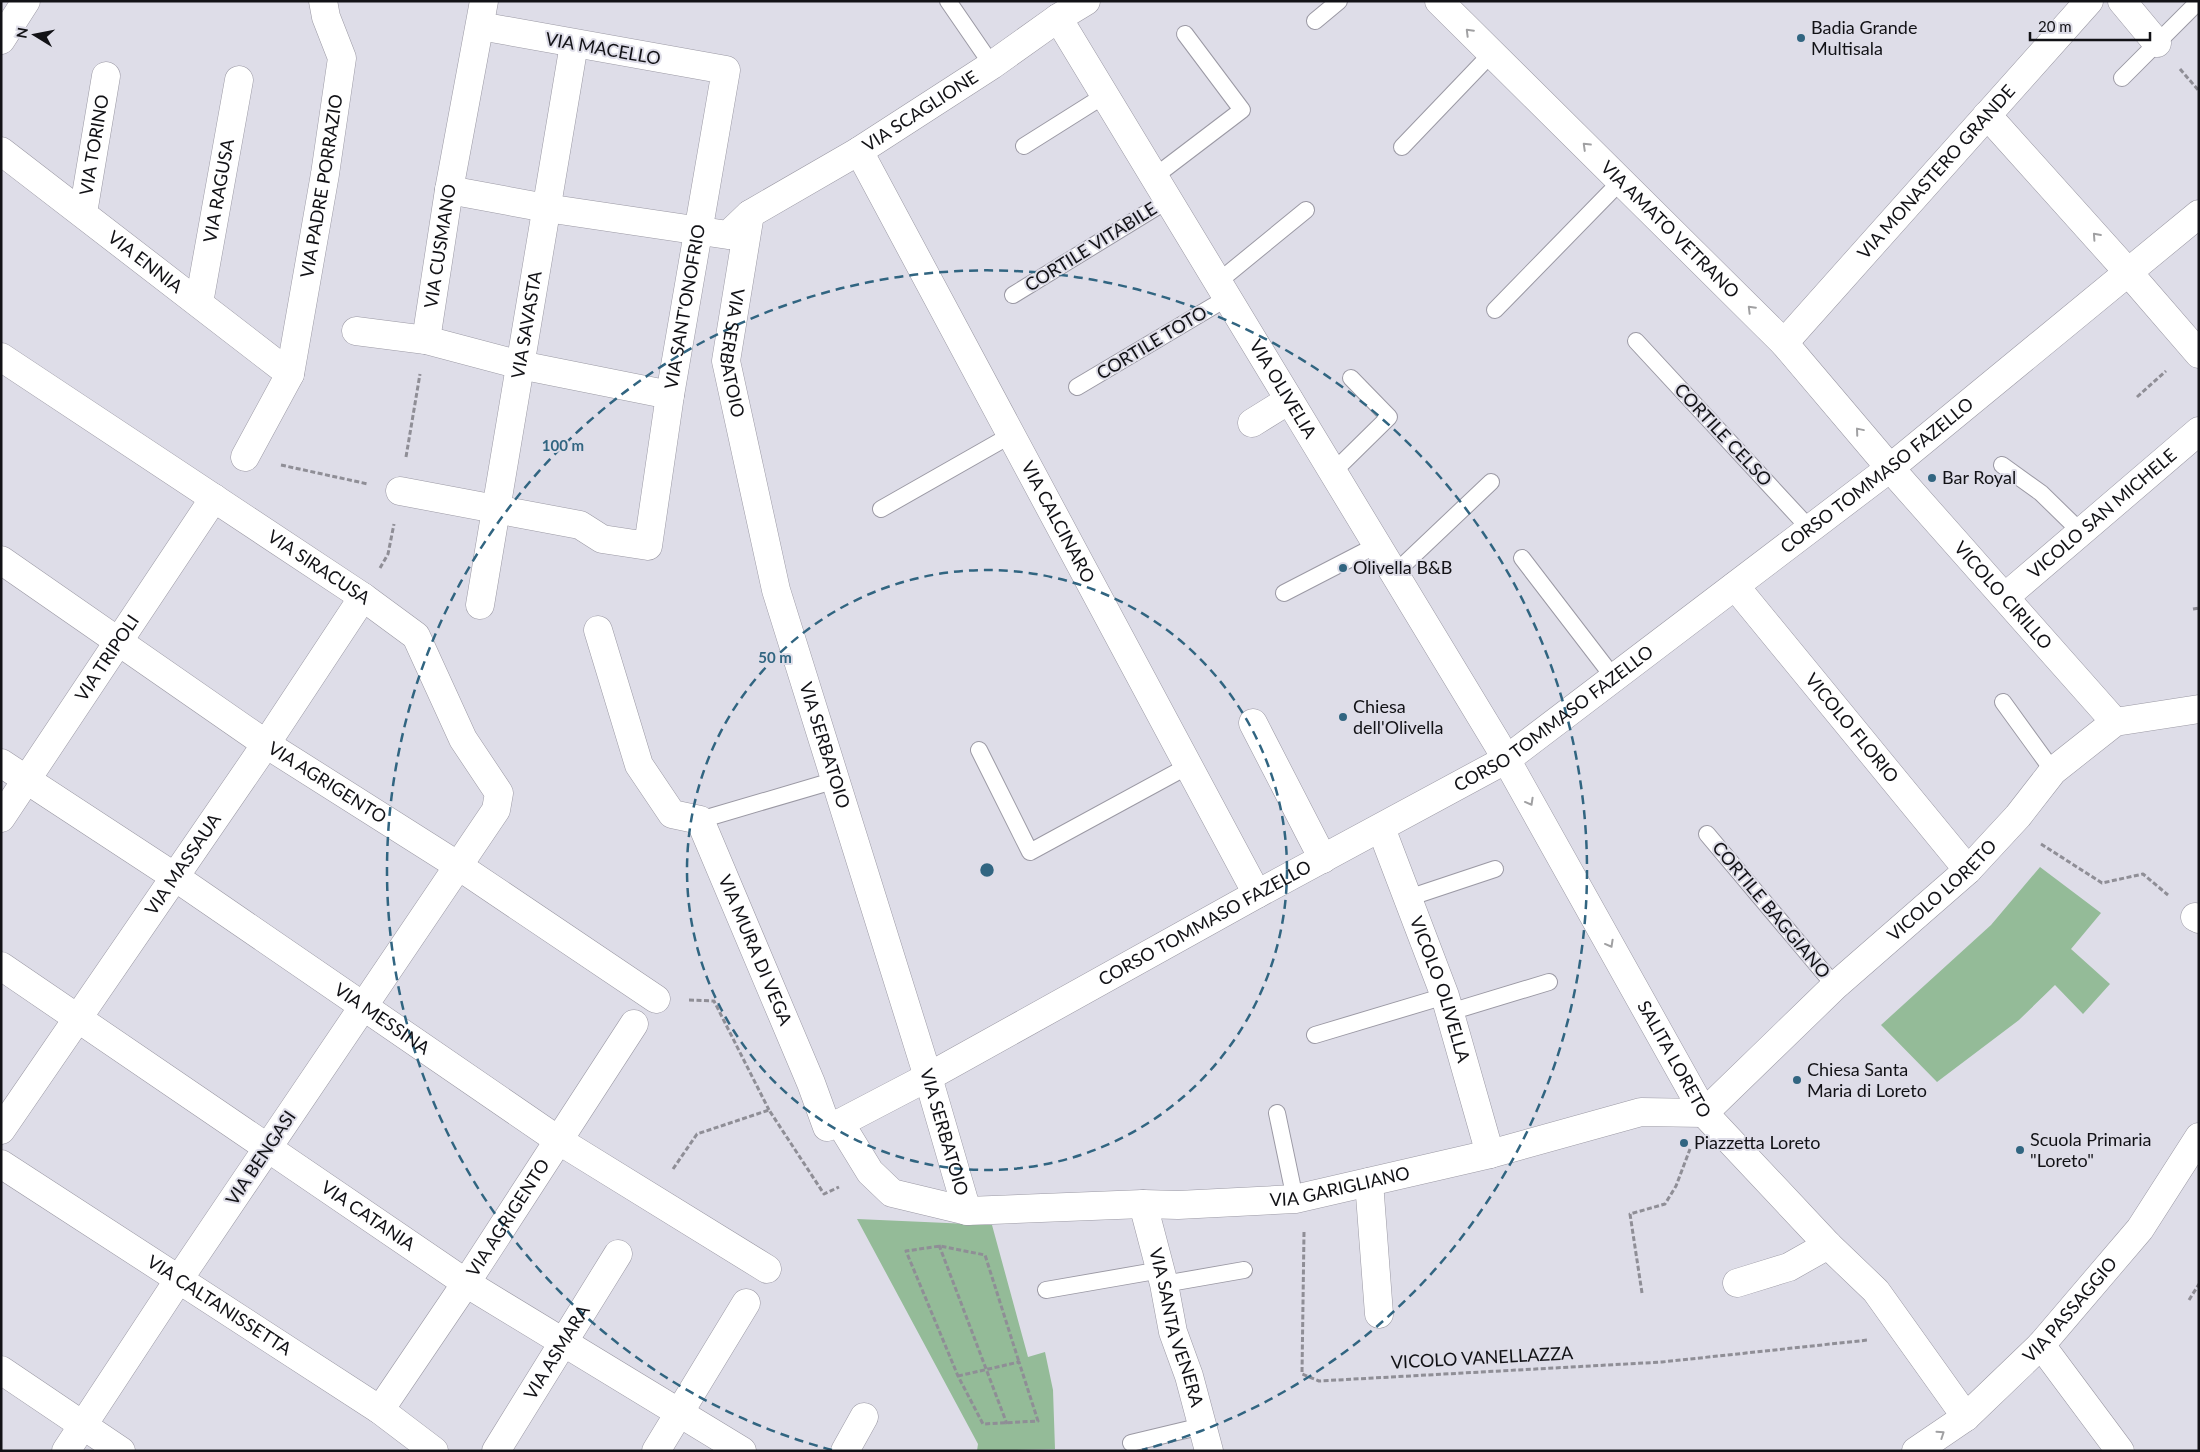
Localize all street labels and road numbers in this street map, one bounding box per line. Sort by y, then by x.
street label: VIA MACELLO [544,27,663,69]
street label: VIA SCAGLIONE [858,65,982,156]
street label: VIA MONASTERO GRANDE [1852,80,2019,263]
street label: VIA TORINO [74,93,113,197]
street label: VIA PADRE PORRAZIO [295,93,347,280]
street label: VIA RAGUSA [198,136,238,244]
street label: VIA AMATO VETRANO [1597,156,1744,302]
street label: VIA CUSMANO [419,182,460,310]
street label: CORTILE VITABILE [1020,197,1160,296]
street label: VIA SANT'ONOFRIO [659,222,709,391]
street label: VIA ENNIA [104,226,188,298]
street label: VIA SAVASTA [506,268,546,380]
street label: VIA SERBATOIO [716,287,750,419]
street label: CORTILE TOTO [1092,301,1211,384]
street label: VIA OLIVELIA [1245,335,1322,443]
street label: CORTILE CELSO [1670,378,1777,490]
street label: CORSO TOMMASO FAZELLO [1776,392,1977,557]
street label: VICOLO SAN MICHELE [2023,443,2180,583]
street label: VIA CALCINARO [1017,457,1100,586]
street label: VIA SIRACUSA [264,525,375,609]
street label: VICOLO CIRILLO [1950,536,2057,653]
street label: VIA TRIPOLI [70,610,143,705]
street label: CORSO TOMMASO FAZELLO [1450,640,1657,796]
street label: VICOLO FLORIO [1801,668,1904,787]
street label: VIA SERBATOIO [795,679,855,811]
street label: VIA AGRIGENTO [264,736,391,828]
street label: VIA MASSAUA [140,808,226,919]
street label: VICOLO LORETO [1882,835,2001,945]
street label: CORTILE BAGGIANO [1708,836,1835,982]
street label: CORSO TOMMASO FAZELLO [1094,855,1315,990]
street label: VIA MURA DI VEGA [714,871,798,1029]
street label: VICOLO OLIVELLA [1406,913,1476,1066]
street label: VIA MESSINA [330,978,435,1059]
street label: SALITA LORETO [1633,996,1716,1121]
street label: VIA SERBATOIO [916,1066,974,1198]
street label: VIA BENGASI [221,1106,300,1209]
street label: VIA AGRIGENTO [461,1154,554,1280]
street label: VIA GARIGLIANO [1269,1161,1412,1210]
street label: VIA CATANIA [317,1176,420,1255]
street label: VIA SANTA VENERA [1145,1245,1209,1410]
street label: VIA CALTANISSETTA [143,1250,297,1360]
street label: VIA PASSAGGIO [2018,1252,2121,1367]
street label: VIA ASMARA [519,1300,594,1403]
street label: VICOLO VANELLAZZA [1390,1341,1574,1373]

